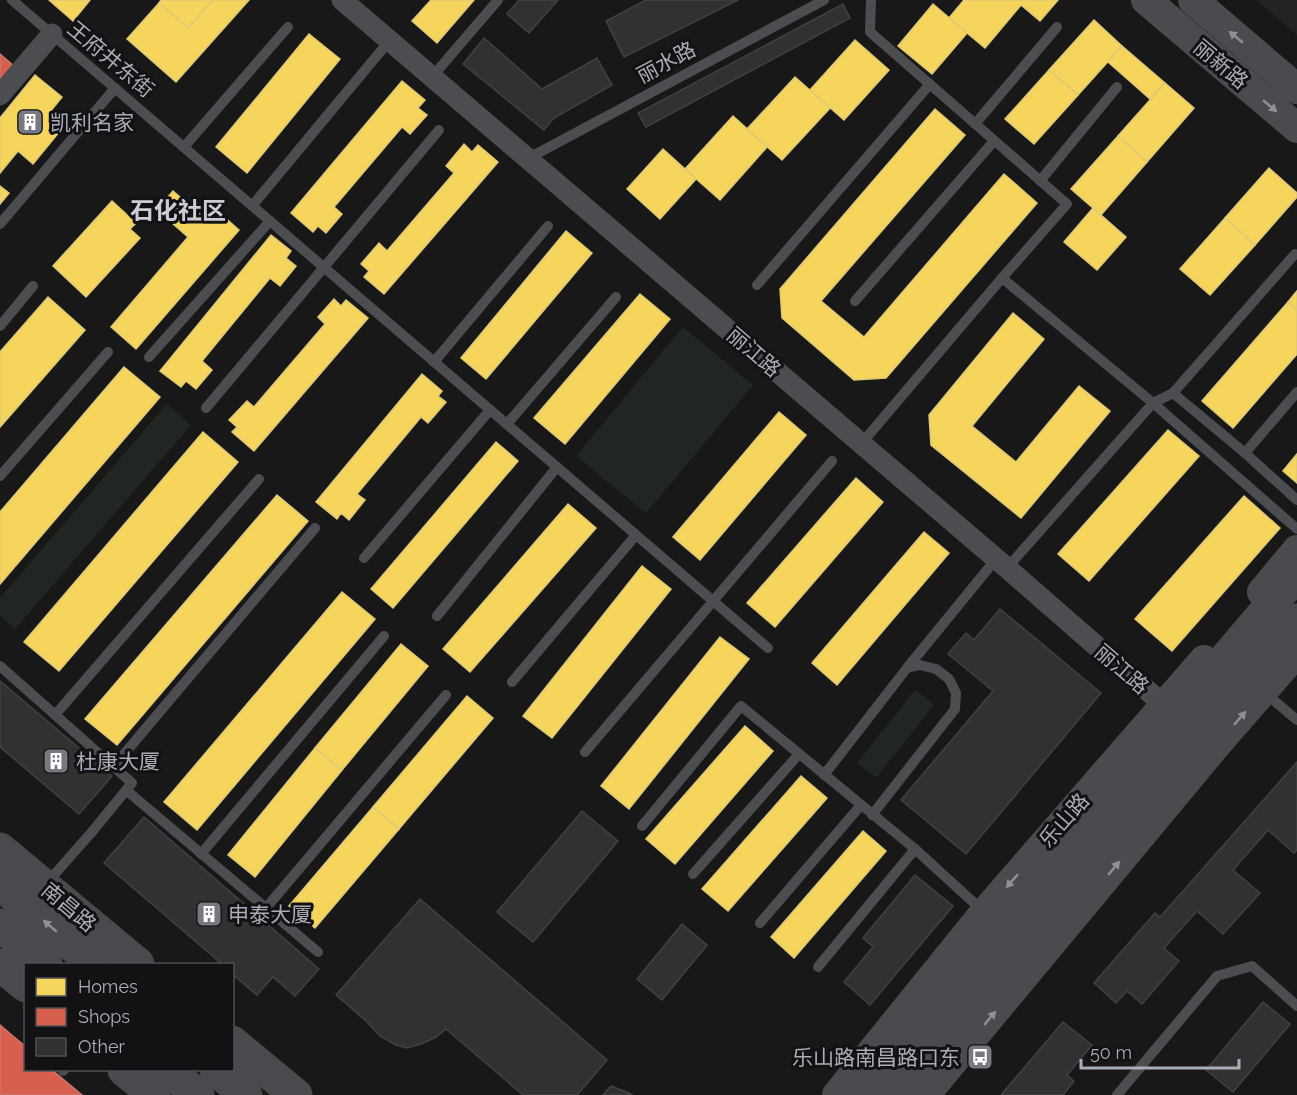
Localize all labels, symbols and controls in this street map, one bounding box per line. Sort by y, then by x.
street label: 王府井东街 [63,16,159,102]
one-way arrow [1229,31,1244,44]
street label: 丽新路 [1189,34,1253,94]
street label: 丽水路 [632,36,700,88]
one-way arrow [1262,99,1278,112]
building icon: 凯利名家 [15,107,45,137]
place label: 凯利名家 [50,110,134,135]
district label: 石化社区 [130,196,226,225]
street label: 丽江路 [722,322,786,382]
street label: 丽江路 [1090,639,1154,699]
one-way arrow [1233,711,1246,726]
building icon: 杜康大厦 [41,746,71,776]
place label: 杜康大厦 [76,749,160,774]
street label: 乐山路 [1034,788,1094,852]
one-way arrow [1108,860,1121,876]
one-way arrow [1006,873,1019,888]
street label: 南昌路 [37,877,101,937]
building icon: 申泰大厦 [194,899,224,929]
place label: 申泰大厦 [228,902,312,927]
one-way arrow [42,920,58,933]
legend [24,963,234,1071]
text: Homes [78,976,138,997]
text: Shops [78,1006,130,1027]
one-way arrow [983,1010,996,1026]
scale bar [1081,1032,1238,1070]
text: Other [78,1036,126,1057]
bus stop icon: 乐山路南昌路口东 [965,1042,995,1072]
text: 50 m [1090,1042,1132,1063]
place label: 乐山路南昌路口东 [792,1045,960,1070]

